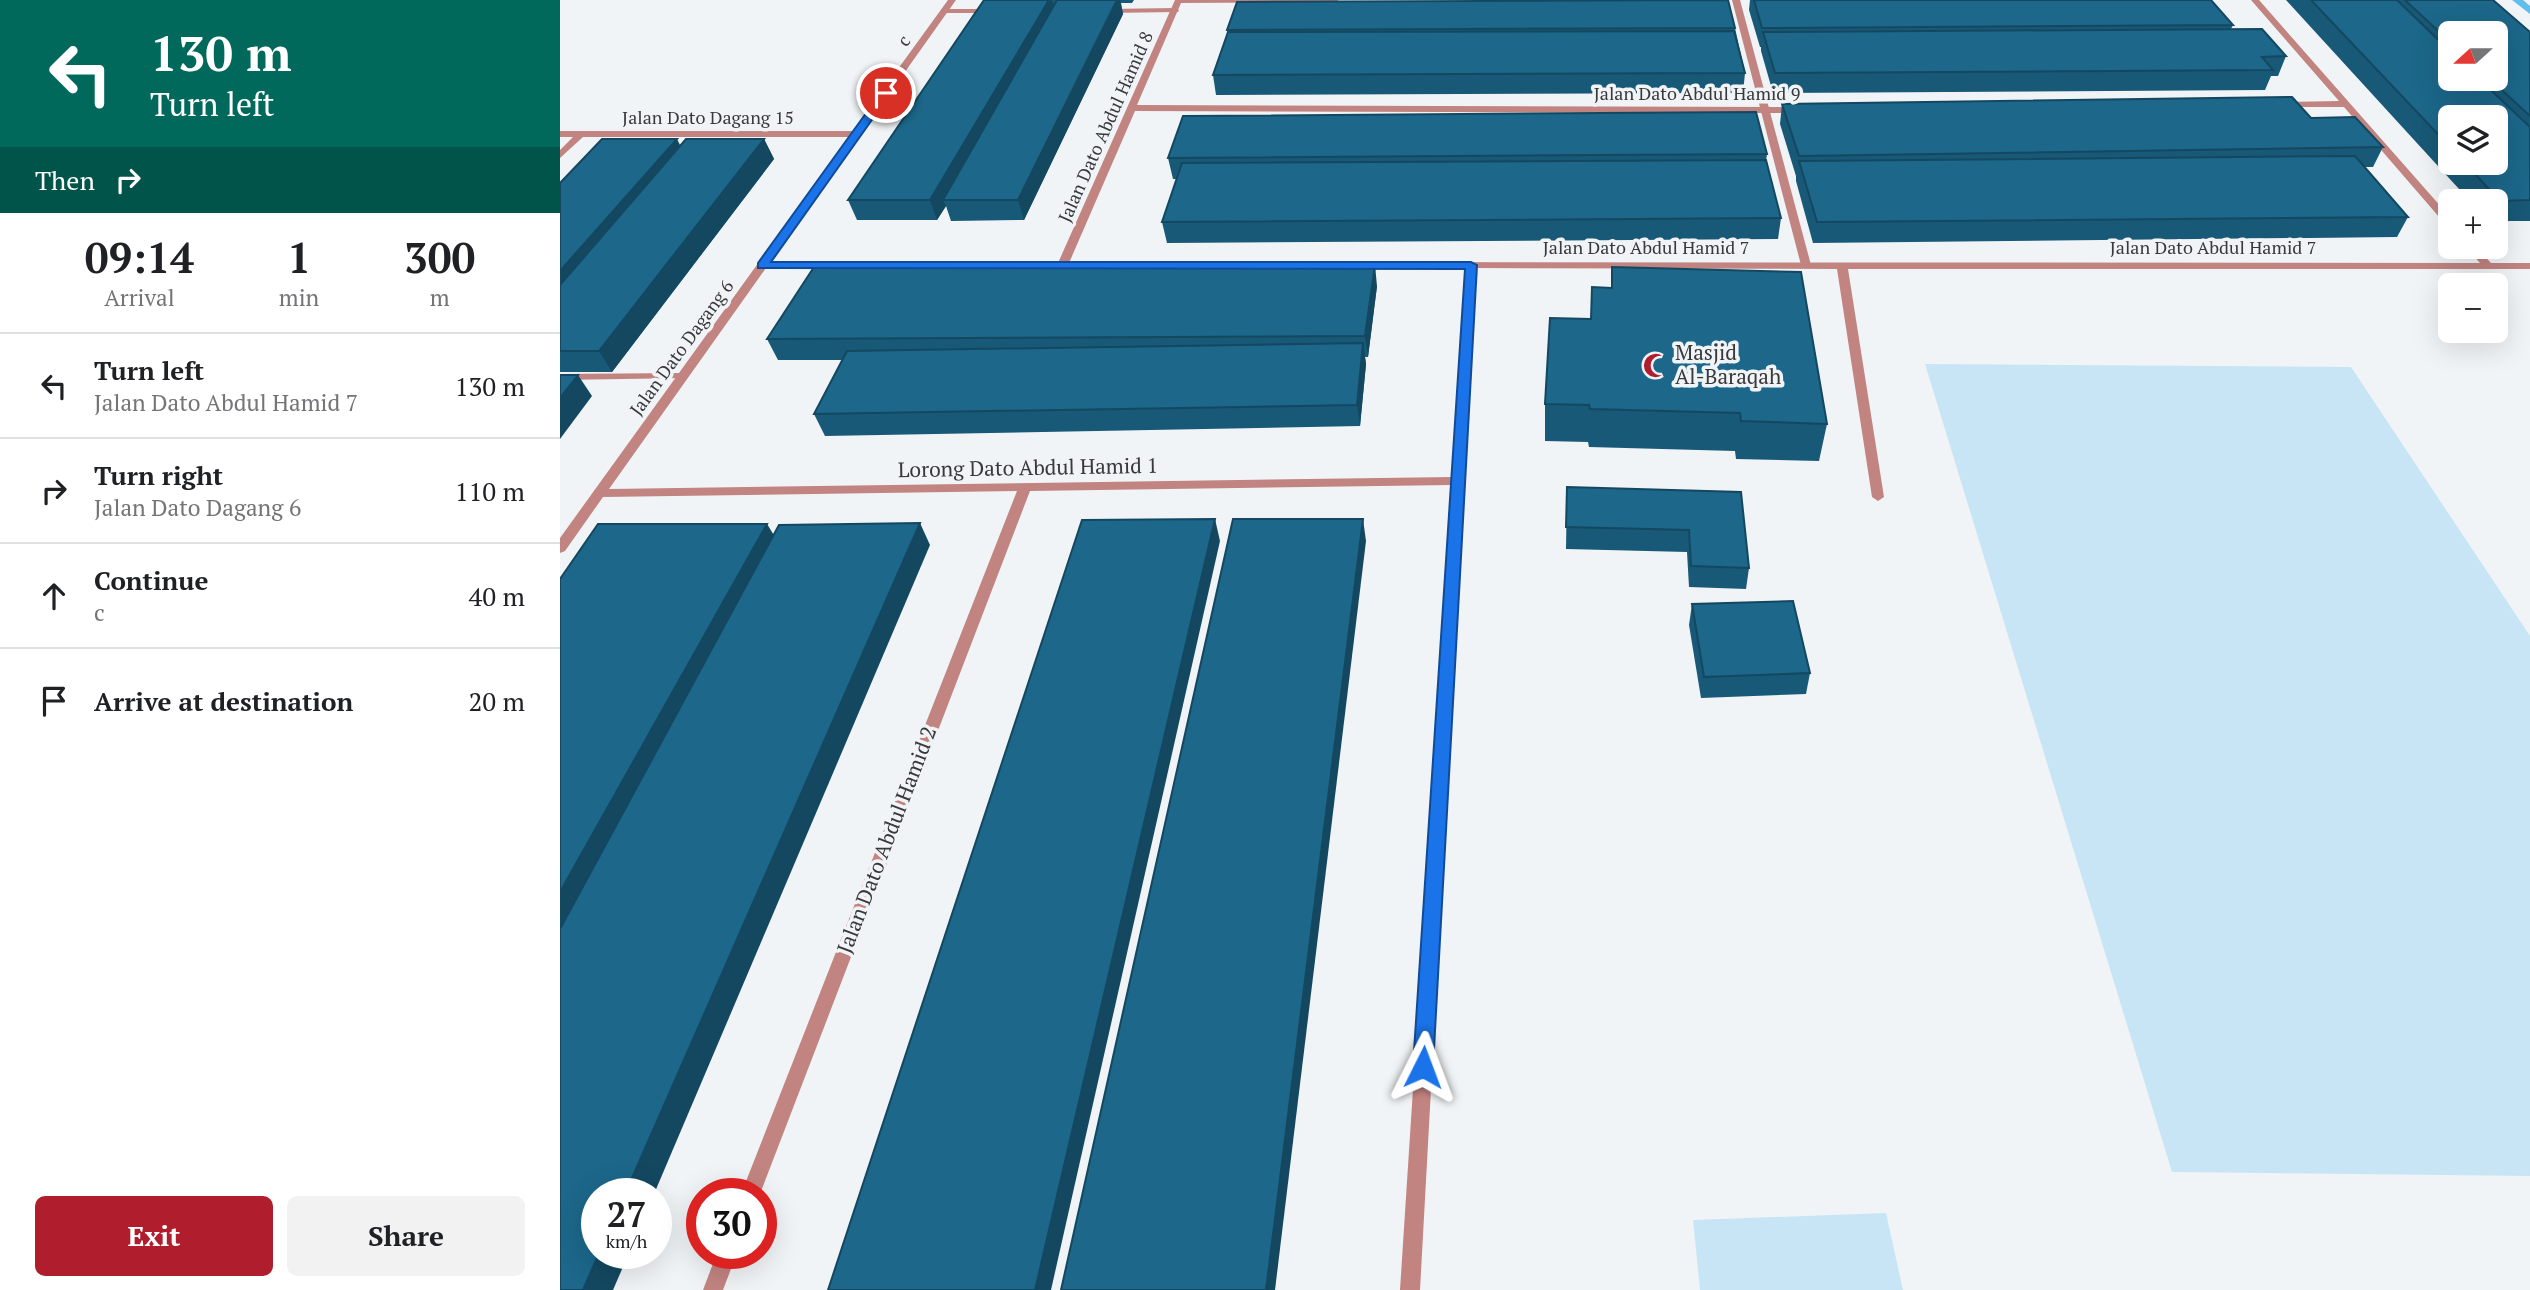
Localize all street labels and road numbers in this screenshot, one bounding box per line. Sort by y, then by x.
street label: Jalan Dato Abdul Hamid 8 [1052,27,1158,226]
street label: c [891,30,915,51]
street label: Jalan Dato Abdul Hamid 9 [1594,81,1800,105]
street label: Jalan Dato Dagang 15 [622,105,794,129]
street label: Jalan Dato Abdul Hamid 7 [1543,235,1749,259]
street label: Jalan Dato Abdul Hamid 7 [2110,235,2316,259]
street label: Jalan Dato Dagang 6 [624,274,739,420]
street label: Lorong Dato Abdul Hamid 1 [898,451,1158,483]
street label: Jalan Dato Abdul Hamid 2 [830,722,942,957]

